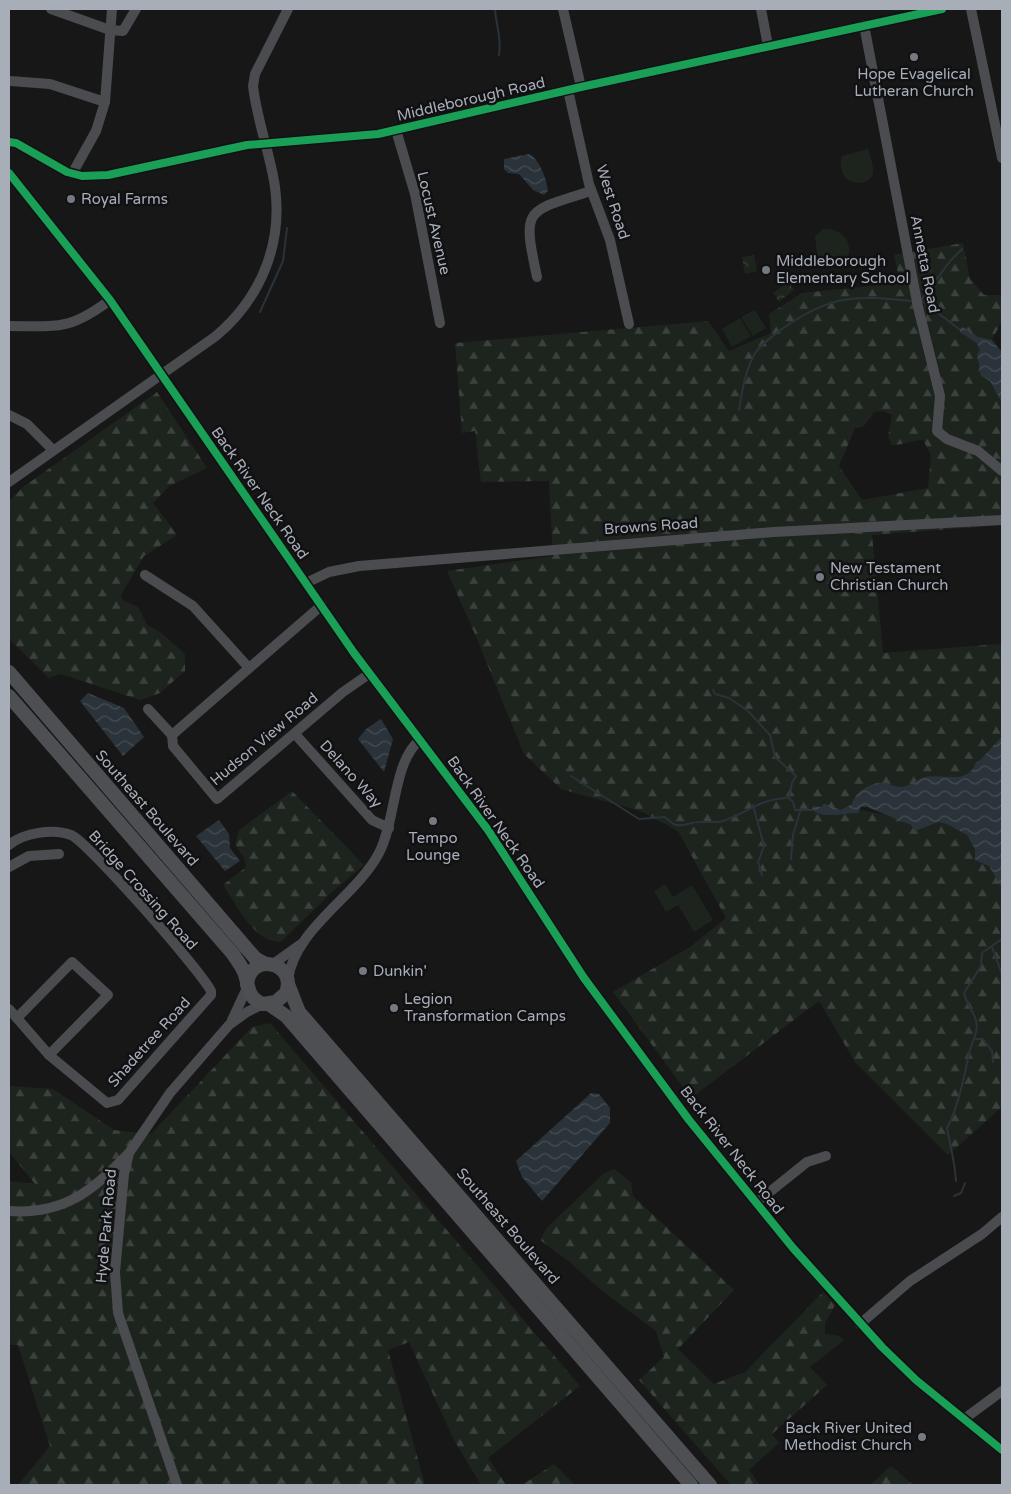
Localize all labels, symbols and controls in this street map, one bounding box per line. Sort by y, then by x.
marker: Hope Evagelical Lutheran Church [908,51,920,63]
place label: Hope Evagelical Lutheran Church [854,65,974,100]
street label: Middleborough Road [395,73,547,125]
street label: West Road [592,162,634,242]
street label: Locust Avenue [413,170,455,276]
place label: Royal Farms [81,190,168,208]
marker: Royal Farms [65,193,77,205]
street label: Annetta Road [907,214,943,314]
place label: Middleborough Elementary School [776,252,909,287]
marker: Middleborough Elementary School [760,264,772,276]
street label: Back River Neck Road [207,423,313,563]
street label: Browns Road [603,514,699,538]
place label: New Testament Christian Church [830,559,948,594]
marker: New Testament Christian Church [814,571,826,583]
street label: Hudson View Road [207,689,321,789]
street label: Delano Way [316,736,386,812]
street label: Southeast Boulevard [92,746,202,870]
street label: Back River Neck Road [443,752,549,892]
marker: Tempo Lounge [427,815,439,827]
street label: Bridge Crossing Road [85,827,201,953]
place label: Tempo Lounge [406,829,460,864]
place label: Dunkin' [373,962,427,980]
marker: Dunkin' [357,965,369,977]
place label: Legion Transformation Camps [404,990,566,1025]
street label: Shadetree Road [104,993,194,1091]
marker: Legion Transformation Camps [388,1002,400,1014]
street label: Back River Neck Road [676,1082,788,1218]
street label: Southeast Boulevard [453,1164,563,1288]
street label: Hyde Park Road [92,1168,120,1284]
place label: Back River United Methodist Church [784,1419,912,1454]
marker: Back River United Methodist Church [916,1431,928,1443]

